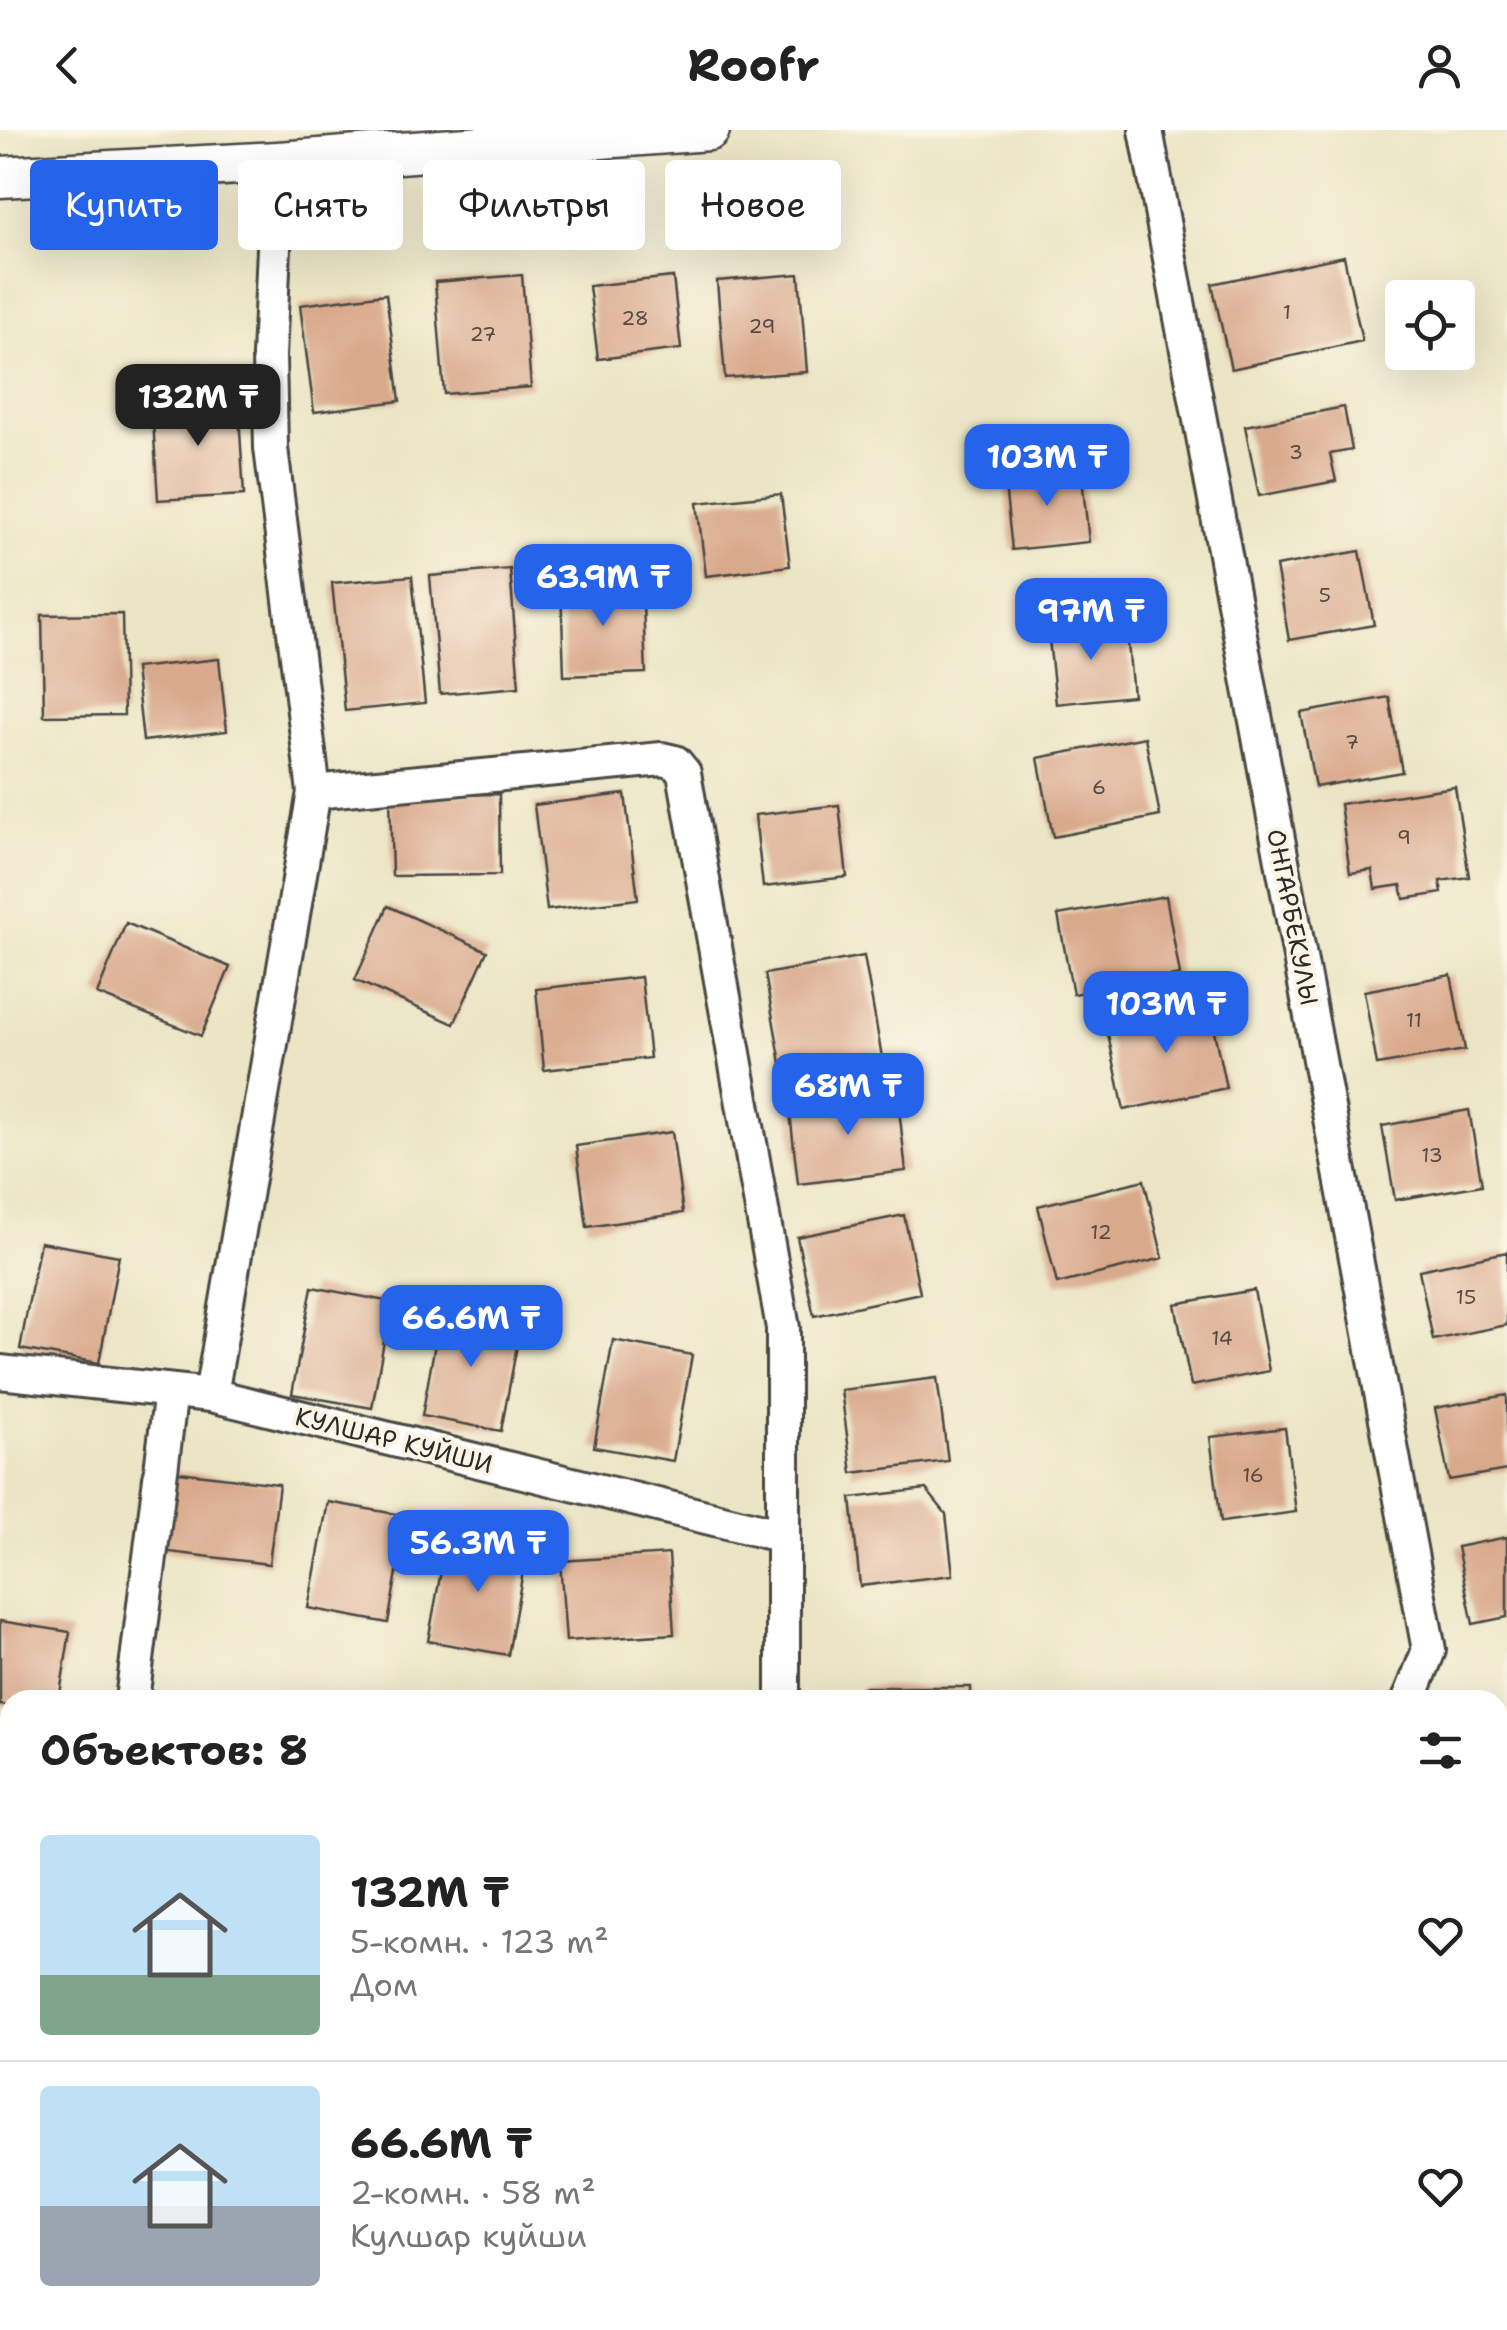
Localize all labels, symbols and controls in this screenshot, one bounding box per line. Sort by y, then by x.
text: Roofr [687,35,820,95]
icon: back [40,38,95,93]
icon: person [1412,38,1467,93]
chip: Купить [30,160,218,250]
chip: Снять [238,160,403,250]
chip: Фильтры [423,160,645,250]
chip: Новое [665,160,841,250]
map controls [1385,280,1475,370]
button: locate [1385,280,1475,370]
house number: 1 [1283,299,1291,325]
house number: 28 [621,305,649,331]
house number: 29 [749,313,775,339]
house number: 27 [470,321,496,347]
pin: 132M ₸ [117,364,279,449]
text: 132M ₸ [137,375,259,418]
pin: 103M ₸ [966,424,1128,509]
text: 103M ₸ [986,435,1108,478]
house number: 3 [1289,439,1303,465]
pin: 63.9M ₸ [511,544,695,629]
text: 63.9M ₸ [536,555,670,598]
pin: 97M ₸ [1021,578,1161,663]
house number: 5 [1319,582,1331,608]
text: 97M ₸ [1037,589,1145,632]
house number: 7 [1345,729,1359,755]
house number: 6 [1092,774,1106,800]
house number: 9 [1397,824,1411,850]
street label: ОНГАРБЕКУЛЫ [1259,826,1327,1008]
pin: 103M ₸ [1085,971,1247,1056]
text: 103M ₸ [1105,982,1227,1025]
house number: 11 [1406,1007,1422,1033]
pin: 68M ₸ [778,1053,918,1138]
text: 68M ₸ [794,1064,902,1107]
house number: 13 [1421,1142,1443,1168]
house number: 12 [1090,1219,1112,1245]
house number: 15 [1456,1284,1476,1310]
pin: 66.6M ₸ [379,1285,563,1370]
text: 66.6M ₸ [402,1296,540,1339]
house number: 14 [1211,1325,1233,1351]
street label: КУЛШАР КУЙШИ [292,1399,496,1481]
house number: 16 [1242,1462,1264,1488]
pin: 56.3M ₸ [386,1510,570,1595]
text: 56.3M ₸ [410,1521,546,1564]
text: Объектов: 8 [40,1722,308,1778]
icon: filters [1413,1723,1468,1778]
text: 132M ₸ [350,1864,509,1920]
icon: home [120,1875,240,1995]
icon: heart [1413,1908,1468,1963]
text: 5-комн. · 123 m² [350,1920,609,1963]
text: Дом [350,1963,418,2006]
text: 66.6M ₸ [350,2115,532,2171]
icon: home [120,2126,240,2246]
icon: heart [1413,2159,1468,2214]
text: 2-комн. · 58 m² [350,2171,596,2214]
text: Кулшар куйши [350,2214,587,2257]

